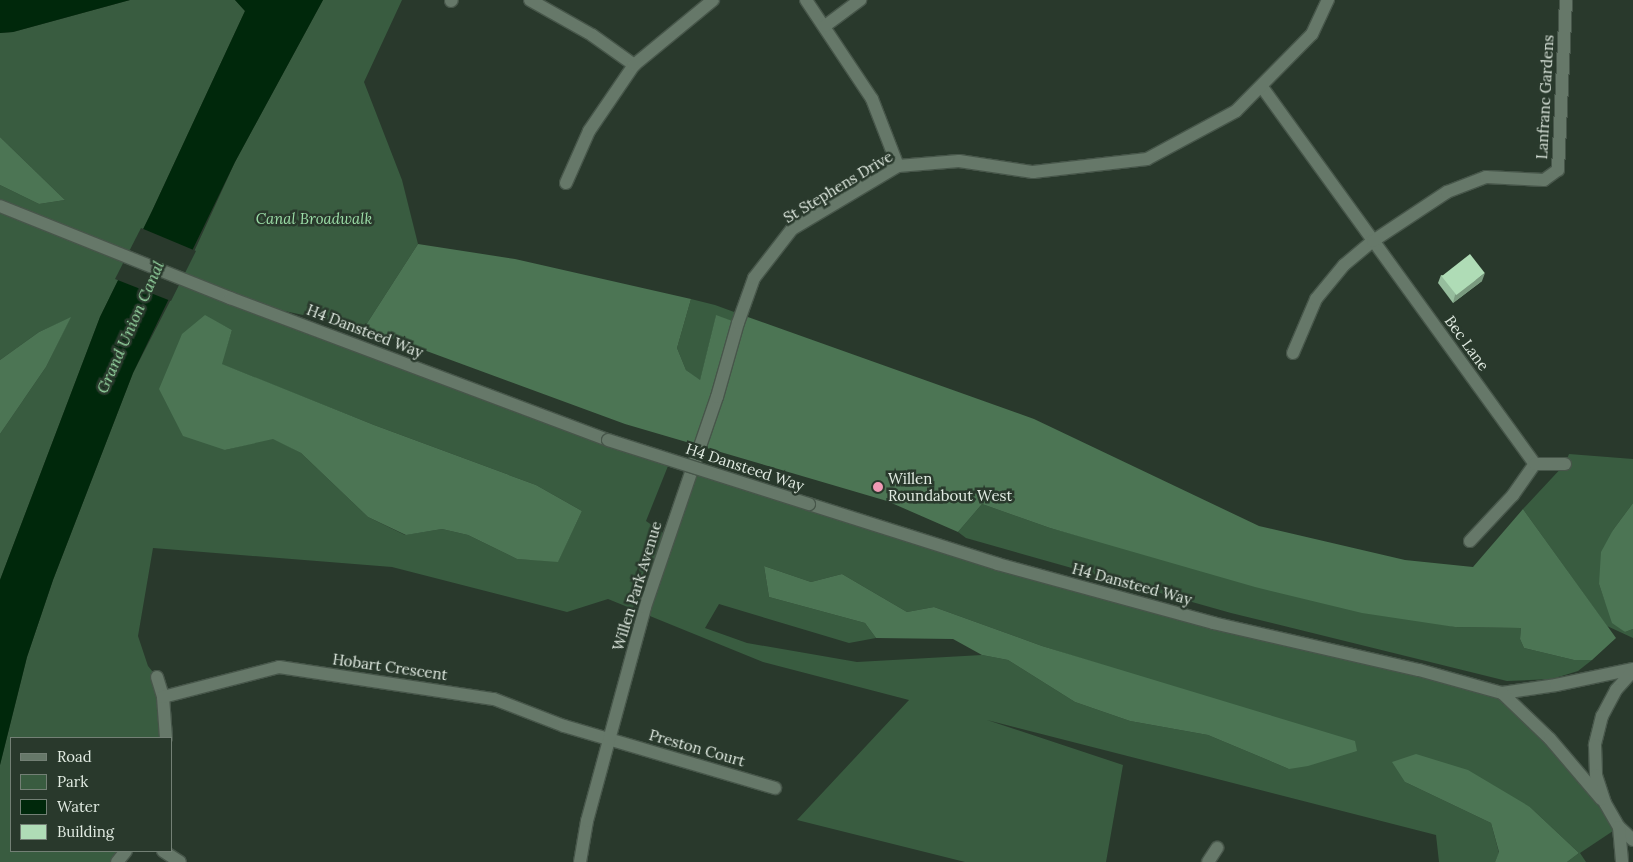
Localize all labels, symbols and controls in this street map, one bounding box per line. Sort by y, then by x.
street label: Lanfranc Gardens [1533,34,1557,160]
street label: St Stephens Drive [780,147,896,227]
park label: Canal Broadwalk [256,210,372,228]
water label: Grand Union Canal [92,258,168,396]
street label: H4 Dansteed Way [304,300,426,362]
street label: Bec Lane [1441,312,1493,374]
street label: H4 Dansteed Way [684,439,806,495]
place label: Willen Roundabout West [888,469,1012,504]
marker: Willen Roundabout West [872,481,884,493]
street label: Willen Park Avenue [609,519,665,653]
street label: H4 Dansteed Way [1070,559,1194,609]
street label: Hobart Crescent [331,650,449,684]
street label: Preston Court [647,726,747,770]
legend [10,737,172,852]
text: Road [57,747,92,766]
text: Park [57,772,88,791]
text: Water [57,797,99,816]
text: Building [57,822,114,841]

